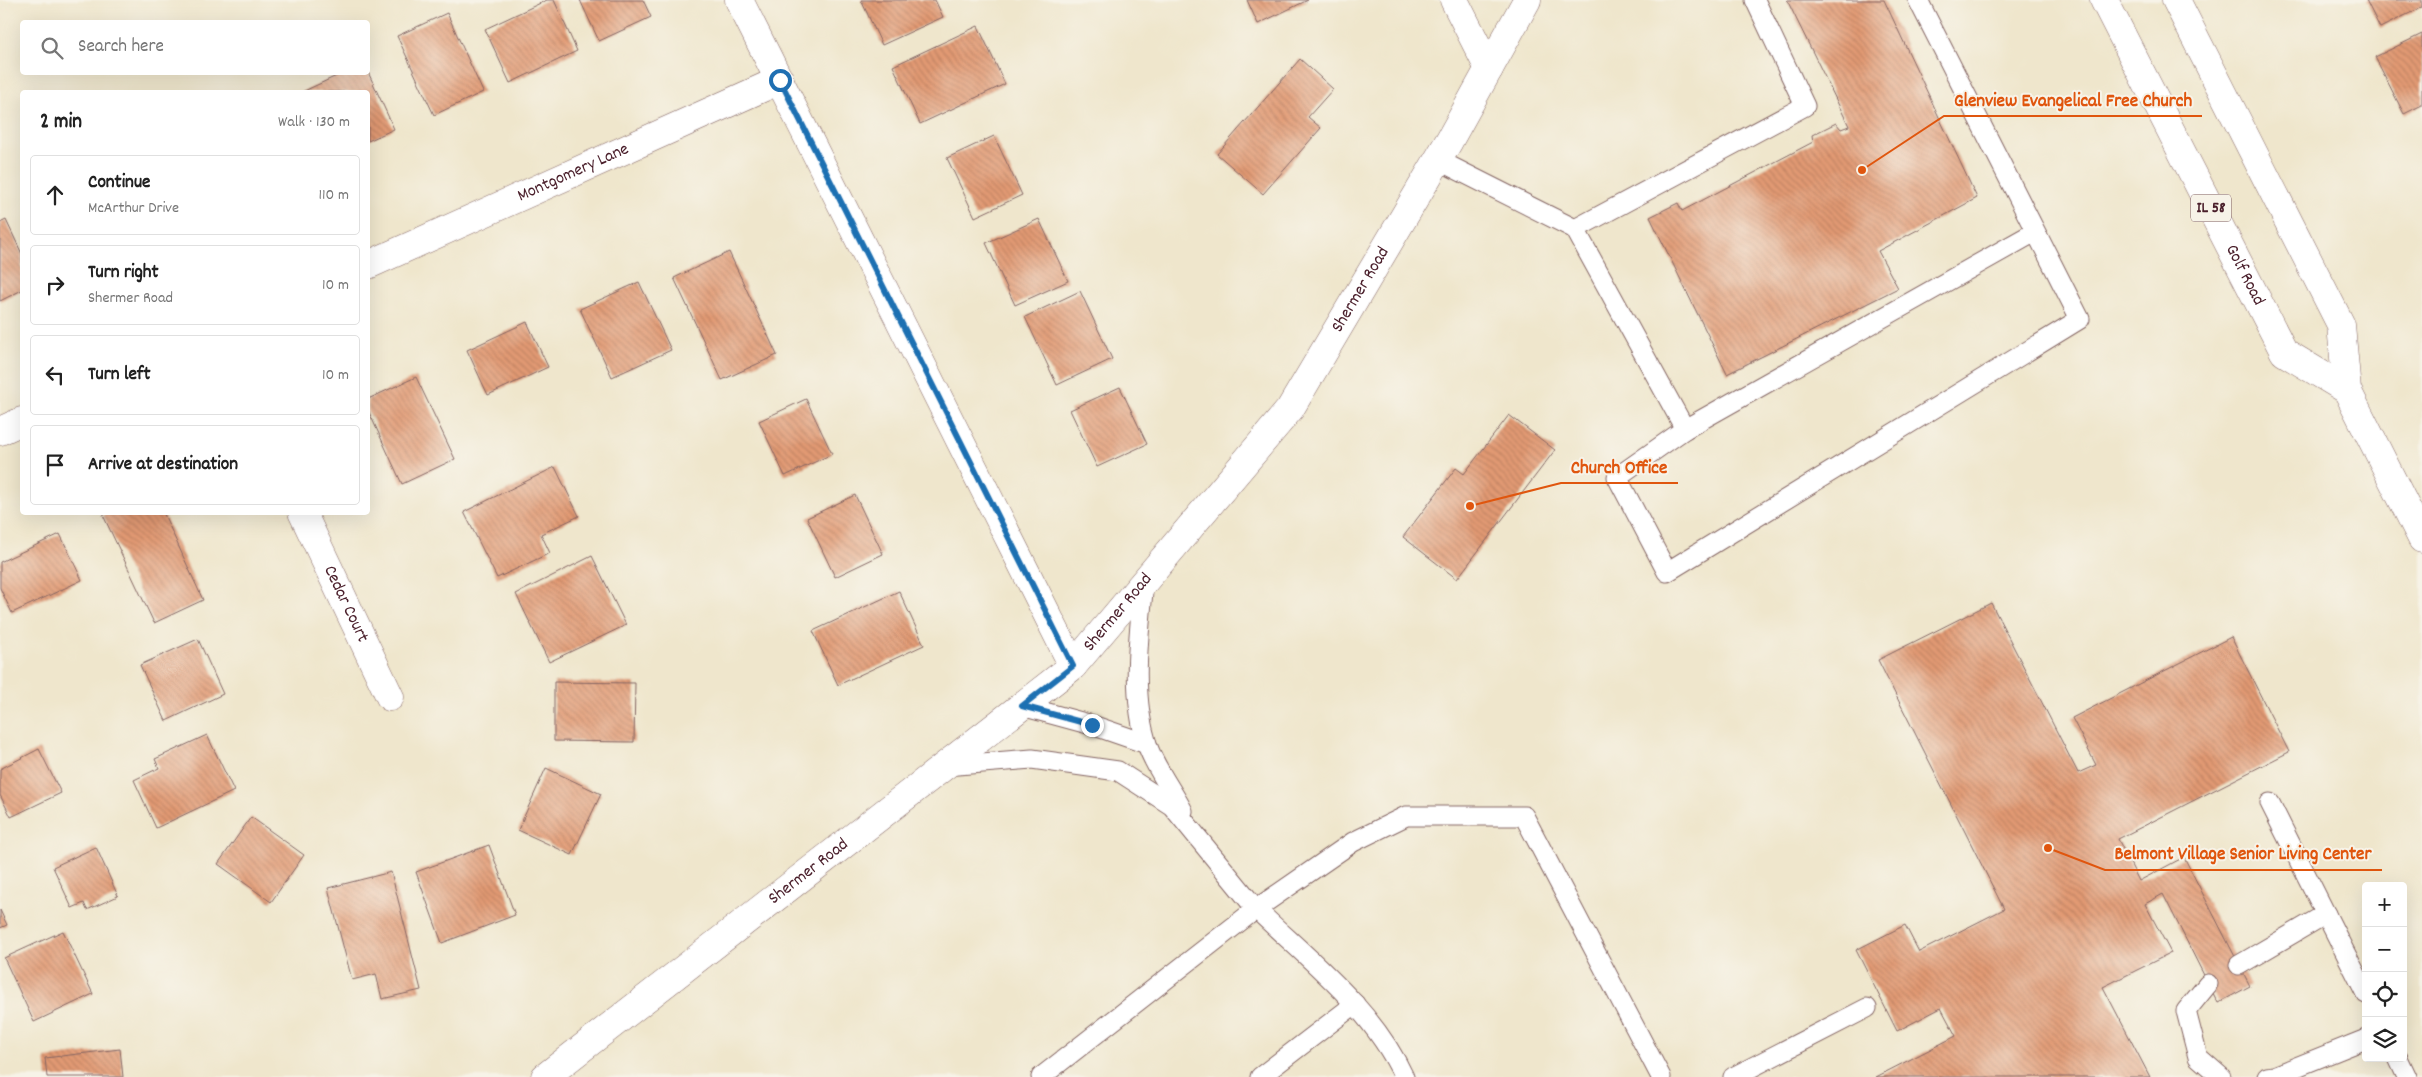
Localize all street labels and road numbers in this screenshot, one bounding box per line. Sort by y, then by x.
street label: Montgomery Lane [513,137,633,209]
road number: IL 58 [2191,194,2231,222]
street label: Golf Road [2219,240,2271,310]
street label: Shermer Road [1326,242,1396,337]
street label: Cedar Court [317,561,375,647]
street label: Shermer Road [1078,568,1158,657]
street label: Shermer Road [763,833,854,911]

